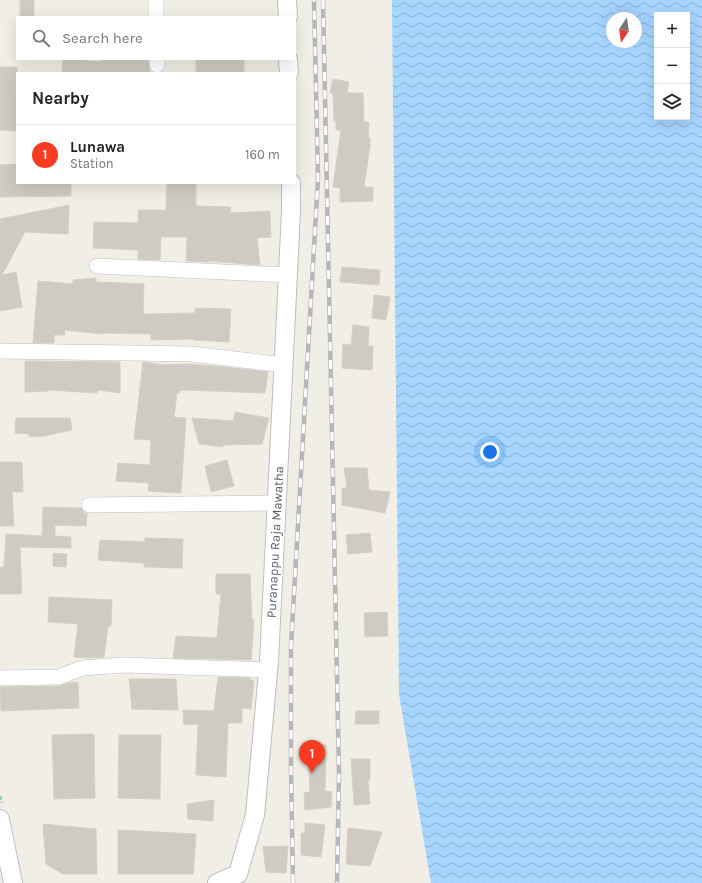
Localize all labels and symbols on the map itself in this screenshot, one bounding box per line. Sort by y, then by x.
north arrow [606,12,642,48]
your location [480,442,500,462]
street label: Puranappu Raja Mawatha [264,466,286,618]
pin: 1 [299,740,325,773]

